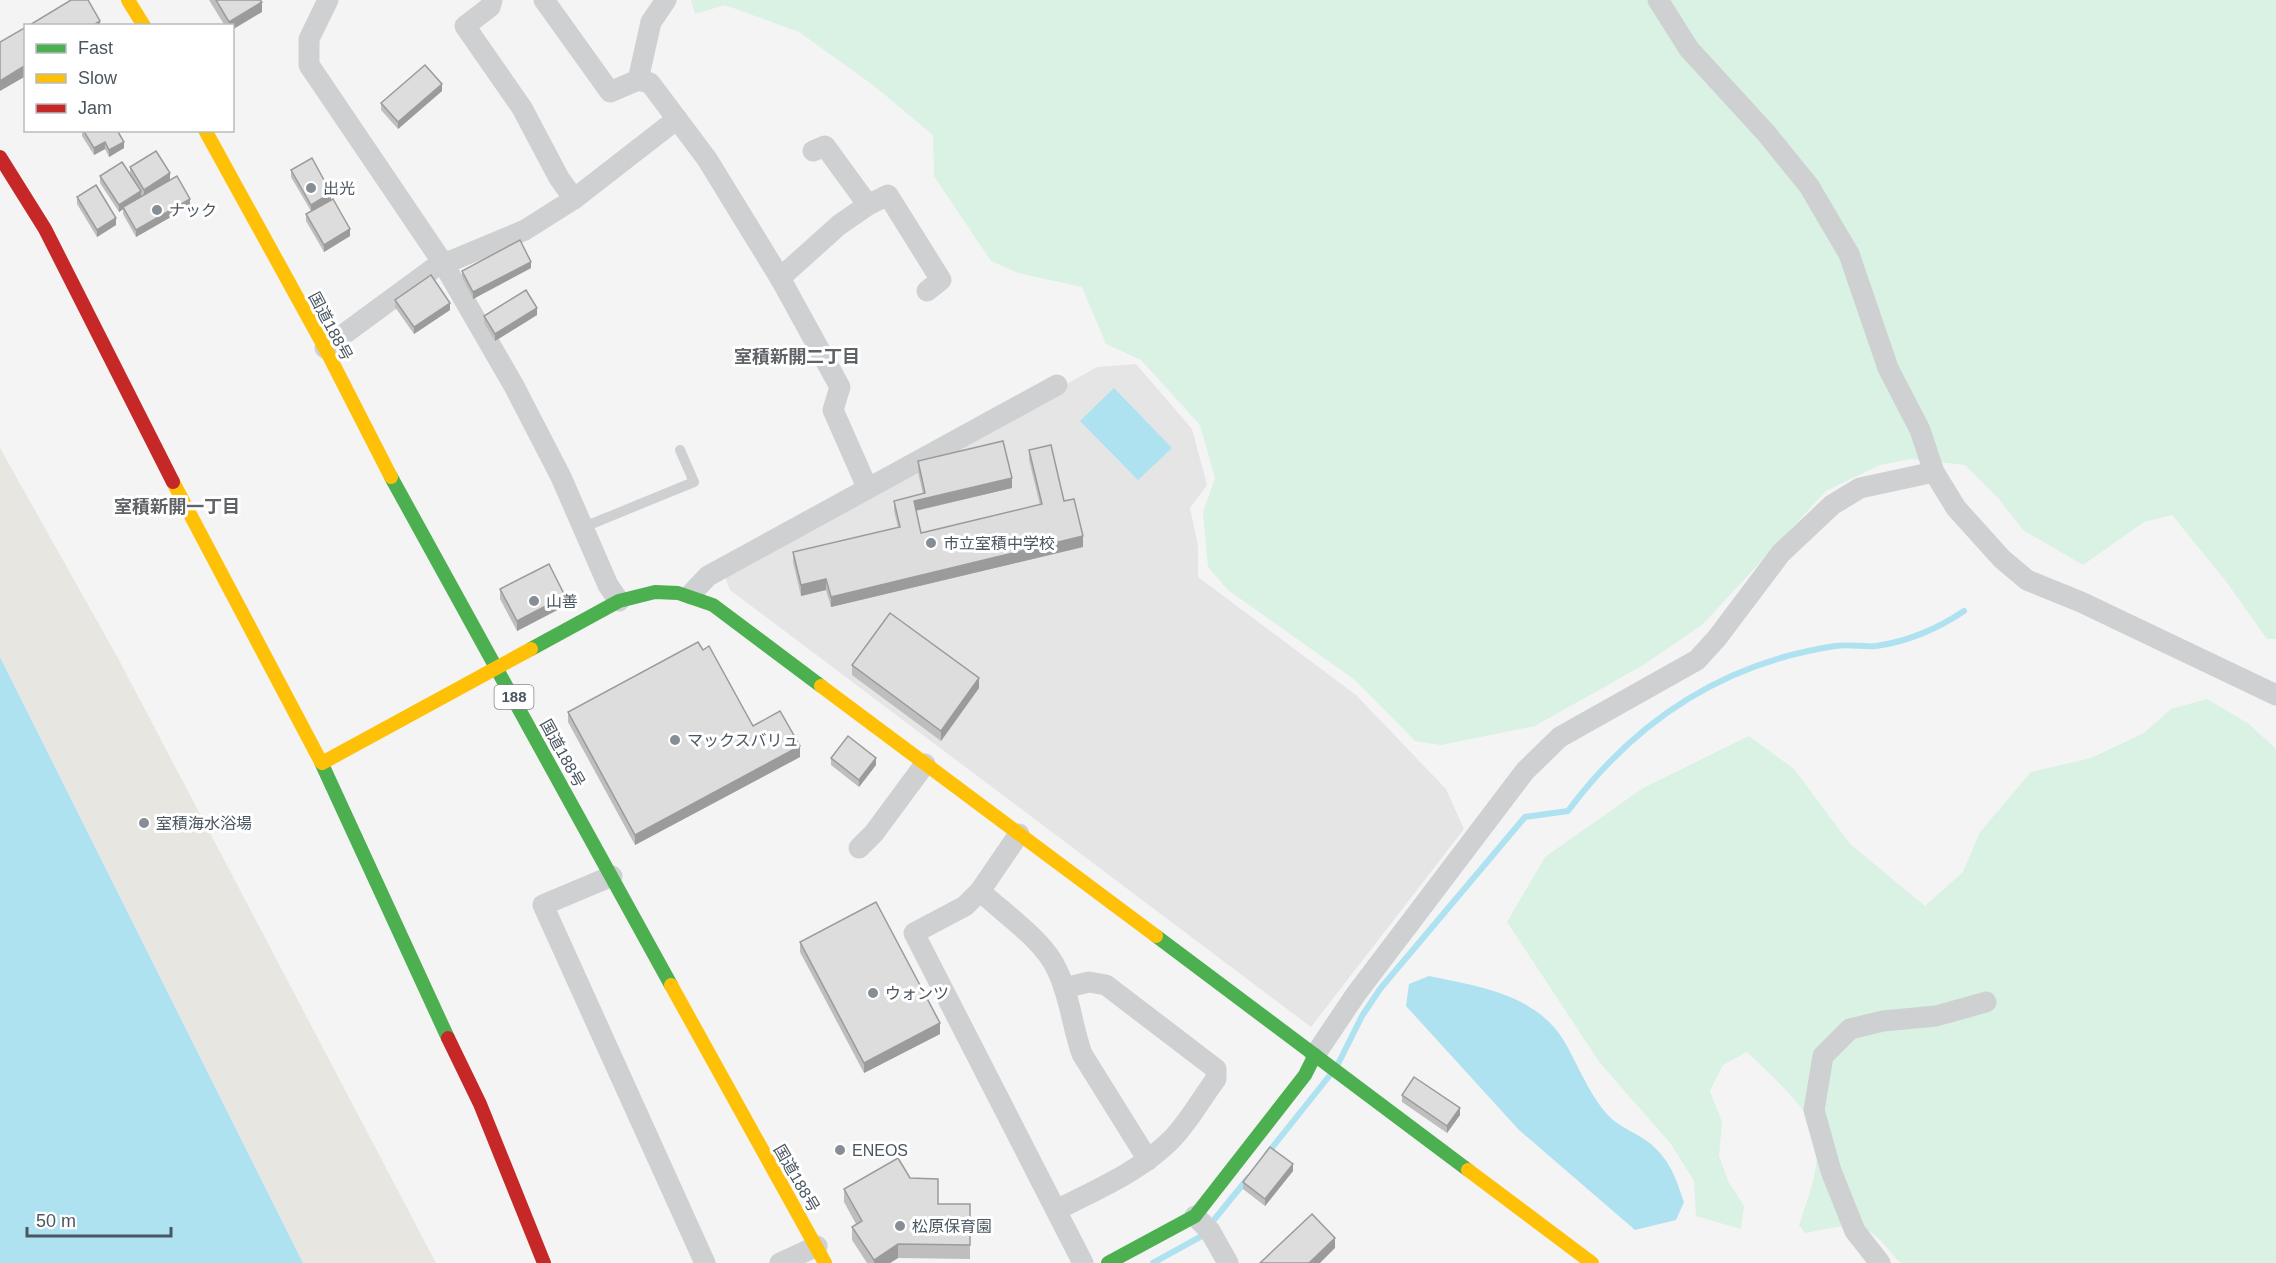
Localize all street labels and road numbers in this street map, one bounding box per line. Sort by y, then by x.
street label: 国道188号 [306,289,356,363]
road number: 188 [494,685,534,709]
street label: 国道188号 [537,716,588,790]
street label: 国道188号 [771,1142,823,1215]

